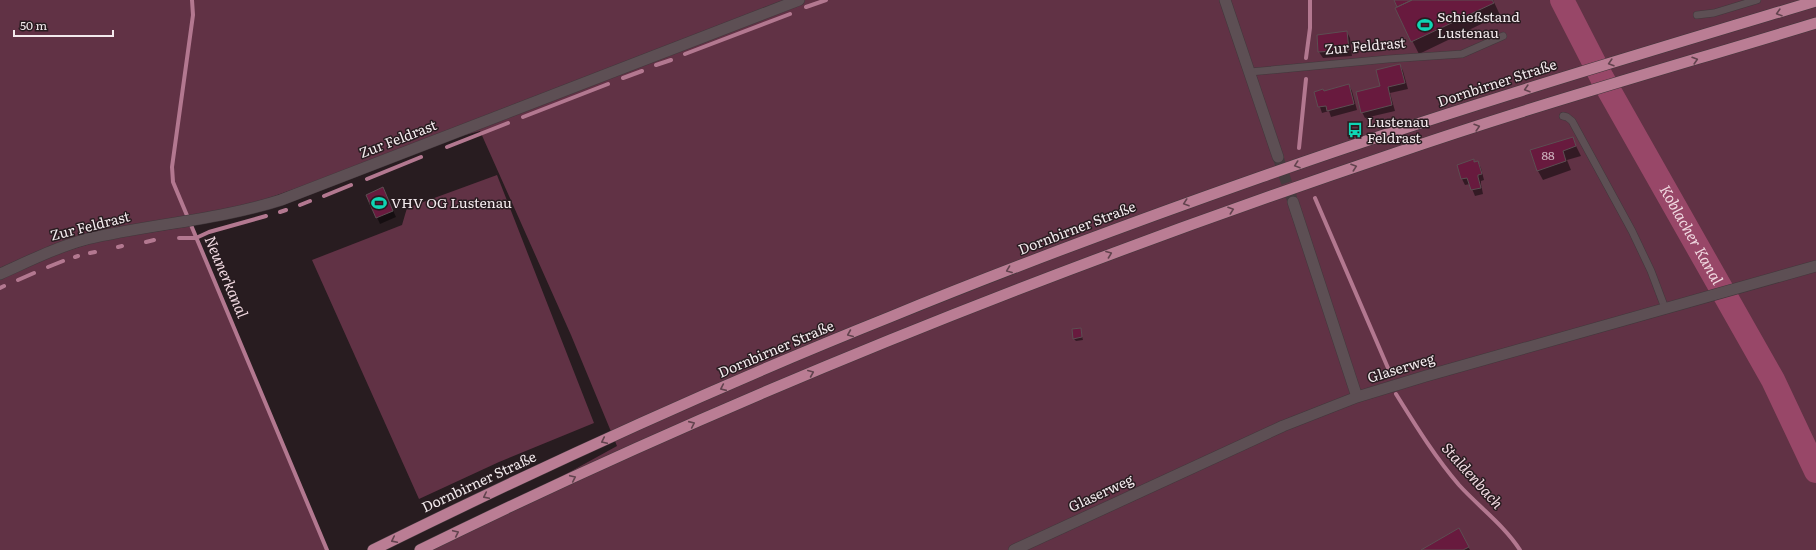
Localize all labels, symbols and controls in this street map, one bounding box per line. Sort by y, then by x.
place label: Schießstand Lustenau [1437,6,1520,42]
one-way arrow [1775,8,1782,16]
scale bar [14,12,113,38]
text: 50 m [20,16,47,34]
sports icon: Schießstand Lustenau [1416,16,1434,34]
street label: Zur Feldrast [1324,31,1407,59]
street label: Dornbirner Straße [1435,53,1559,111]
one-way arrow [1691,56,1698,65]
one-way arrow [1607,58,1614,67]
one-way arrow [1523,84,1530,93]
place label: Lustenau Feldrast [1367,111,1429,147]
street label: Zur Feldrast [356,114,440,162]
bus stop icon: Lustenau Feldrast [1346,121,1364,139]
one-way arrow [1474,123,1481,132]
house number: 88 [1541,146,1555,164]
one-way arrow [1294,160,1301,168]
one-way arrow [1350,163,1357,172]
water label: Koblacher Kanal [1655,180,1730,289]
place label: VHV OG Lustenau [391,192,512,212]
sports icon: VHV OG Lustenau [370,194,388,212]
street label: Dornbirner Straße [1015,195,1138,259]
one-way arrow [1183,199,1190,207]
street label: Zur Feldrast [48,205,132,245]
one-way arrow [1227,206,1234,215]
water label: Neunerkanal [200,232,255,322]
one-way arrow [1105,251,1112,259]
one-way arrow [1006,266,1013,274]
street label: Dornbirner Straße [715,315,837,382]
one-way arrow [846,329,854,337]
street label: Glaserweg [1365,347,1437,387]
one-way arrow [807,369,814,377]
one-way arrow [719,383,727,391]
one-way arrow [687,421,695,429]
one-way arrow [600,436,608,444]
water label: Staldenbach [1437,437,1509,513]
street label: Dornbirner Straße [418,446,539,516]
street label: Glaserweg [1065,468,1137,516]
one-way arrow [570,474,577,482]
one-way arrow [482,491,490,499]
one-way arrow [451,530,459,538]
one-way arrow [390,535,398,543]

